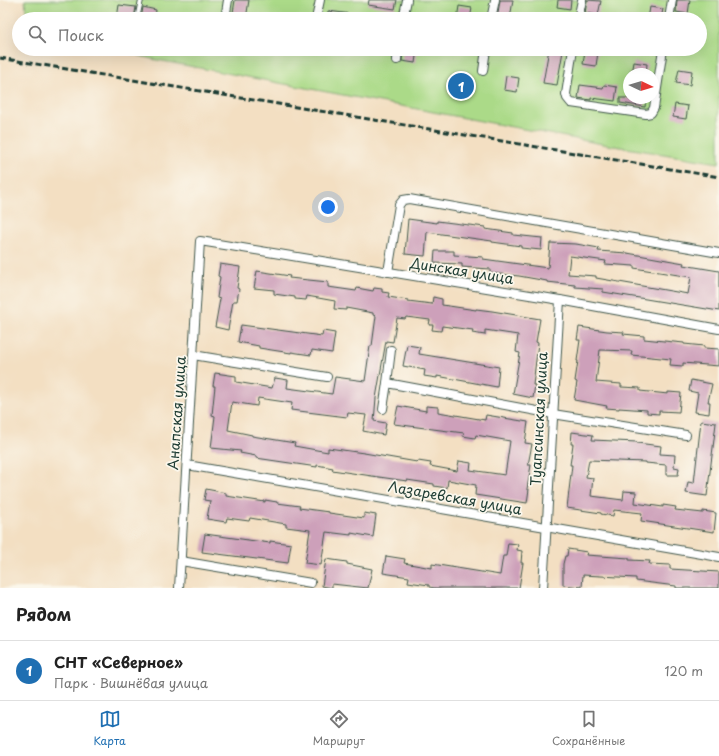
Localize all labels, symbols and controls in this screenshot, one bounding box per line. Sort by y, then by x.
search box [12,12,707,56]
icon: search [26,23,48,45]
text: Поиск [58,23,104,46]
north arrow [623,68,659,104]
pin: 1 [448,71,474,101]
your location [318,197,338,217]
street label: Динская улица [408,252,515,289]
street label: Туапсинская улица [525,351,553,487]
street label: Анапская улица [162,355,191,471]
street label: Лазаревская улица [387,475,524,520]
text: Рядом [16,601,71,627]
text: СНТ «Северное» [54,650,183,673]
text: 1 [26,661,32,680]
text: 120 m [664,661,703,680]
text: Парк · Вишнёвая улица [54,673,208,692]
tab: Карта [94,708,126,749]
tab: Маршрут [313,708,365,749]
tab: Сохранённые [552,708,625,749]

